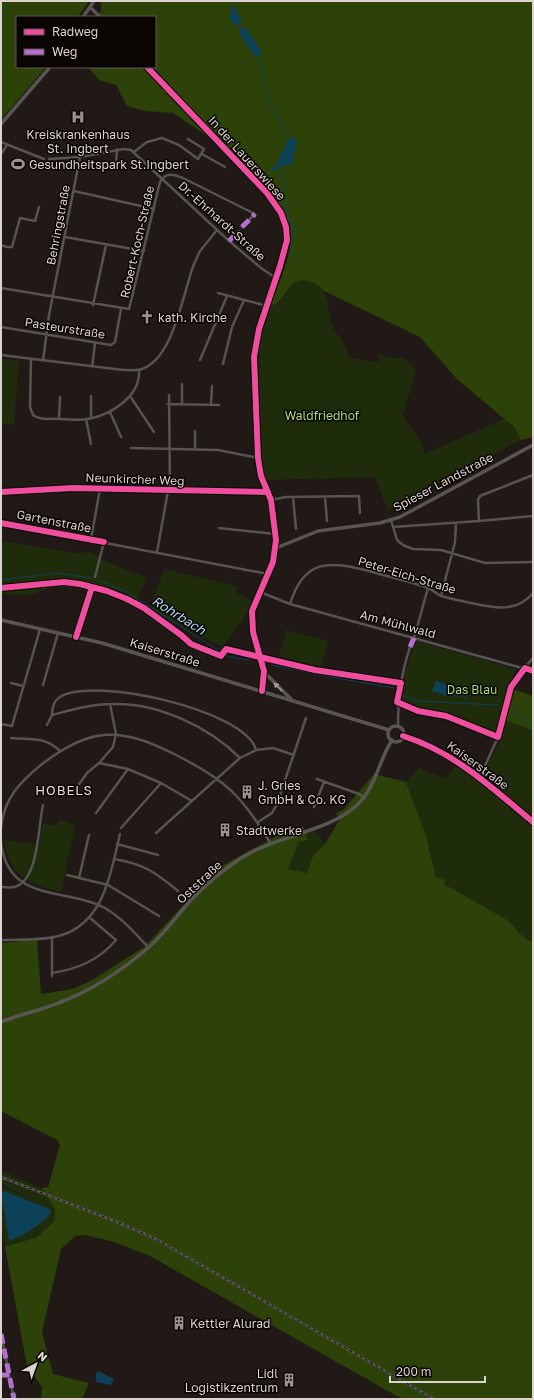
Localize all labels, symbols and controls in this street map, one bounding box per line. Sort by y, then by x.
legend [16,16,156,68]
text: Radweg [52,24,98,39]
text: Weg [52,44,77,59]
hospital icon: Kreiskrankenhaus St. Ingbert [70,109,86,125]
street label: In der Lauerswiese [205,113,289,203]
place label: Kreiskrankenhaus St. Ingbert [26,127,130,156]
sports icon: Gesundheitspark St.Ingbert [10,156,26,172]
place label: Gesundheitspark St.Ingbert [29,157,189,172]
street label: Dr.-Ehrhardt-Straße [175,178,269,264]
street label: Behringstraße [43,184,73,266]
street label: Robert-Koch-Straße [117,184,157,300]
church icon: kath. Kirche [139,309,155,325]
place label: kath. Kirche [158,310,227,325]
street label: Pasteurstraße [24,314,106,342]
park label: Waldfriedhof [285,408,360,423]
street label: Spieser Landstraße [390,449,496,515]
street label: Neunkircher Weg [85,470,185,488]
street label: Gartenstraße [15,506,93,536]
street label: Peter-Eich-Straße [356,553,458,597]
water label: Rohrbach [149,592,210,638]
street label: Am Mühlwald [359,607,437,641]
street label: Kaiserstraße [128,634,202,670]
one-way arrow [273,682,283,692]
park label: Das Blau [447,682,497,697]
street label: Kaiserstraße [444,738,512,792]
place label: J. Gries GmbH & Co. KG [258,778,346,807]
district label: HOBELS [35,782,93,798]
building icon: J. Gries GmbH & Co. KG [239,784,255,800]
building icon: Stadtwerke [217,822,233,838]
place label: Stadtwerke [236,823,302,838]
street label: Oststraße [173,857,225,907]
building icon: Kettler Alurad [171,1315,187,1331]
place label: Kettler Alurad [190,1316,270,1331]
north arrow [16,1344,56,1384]
text: N [35,1348,50,1364]
scale bar [390,1358,485,1384]
text: 200 m [396,1364,431,1379]
place label: Lidl Logistikzentrum [185,1366,278,1395]
building icon: Lidl Logistikzentrum [281,1372,297,1388]

